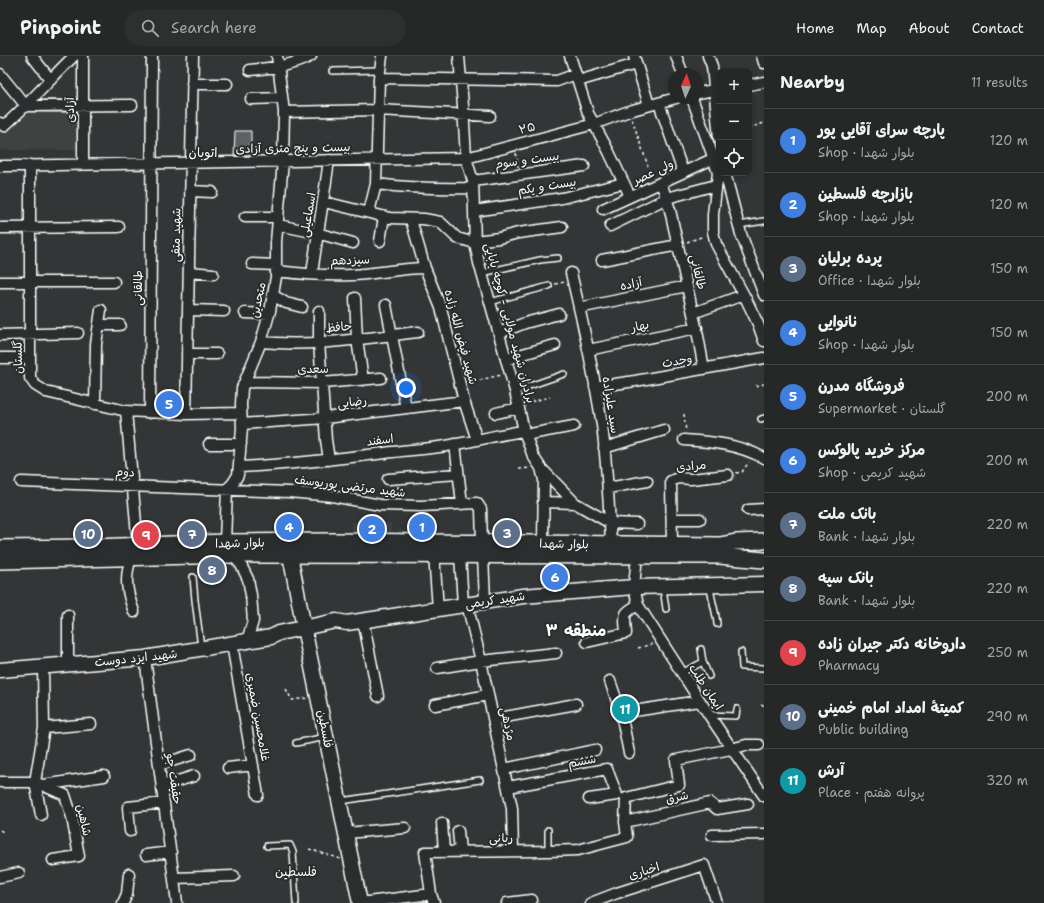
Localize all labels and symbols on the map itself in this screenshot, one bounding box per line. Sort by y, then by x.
north arrow [668,68,704,104]
street label: آزادی [62,96,78,123]
street label: ۲۵ [517,118,537,138]
street label: بیست و پنج متری آزادی [235,139,351,158]
district label: اتوبان [189,144,217,161]
street label: بیست و سوم [494,148,560,173]
street label: ولی عصر [629,156,676,189]
street label: بیست و یکم [517,173,578,200]
street label: اسماعیلی [296,191,320,239]
street label: شهید متقی [168,208,184,262]
street label: برادران شهید مولایی - کوچه بابایی [481,241,539,405]
street label: سیزدهم [330,251,370,270]
street label: طالقانی [686,253,710,291]
street label: طالقانی [130,270,146,306]
street label: آزاده [618,274,645,294]
street label: متحدین [246,281,270,319]
street label: شهید فیض الله زاده [441,288,481,386]
street label: بهار [629,316,650,336]
street label: حافظ [325,318,353,336]
street label: گلستان [10,340,26,374]
street label: وحدت [661,350,693,372]
street label: سعدی [297,361,329,377]
street label: سید علیزاده [599,375,623,435]
your location [396,378,416,398]
pin: 5 [156,389,182,419]
street label: رضایی [336,392,368,412]
street label: اسفند [365,430,395,450]
street label: مرادی [675,456,707,476]
street label: دوم [115,464,135,481]
street label: شهید مرتضی پوریوسف [294,471,406,501]
pin: 4 [276,512,302,542]
pin: 1 [409,512,435,542]
pin: 2 [359,514,385,544]
pin: 3 [494,518,520,548]
pin: 10 [75,519,101,549]
pin: 7 [179,519,205,549]
pin: 9 [133,520,159,550]
street label: بلوار شهدا [215,535,265,551]
street label: بلوار شهدا [539,536,589,552]
pin: 8 [199,555,225,585]
pin: 6 [542,562,568,592]
street label: شهید کریمی [464,588,526,612]
district label: منطقه ۳ [546,620,606,641]
street label: شهید ایزد دوست [94,646,178,670]
street label: ایمان طلب [685,661,727,713]
street label: غلامحسین ضمیری [242,671,274,763]
pin: 11 [612,694,638,724]
street label: مژدهی [497,706,519,742]
street label: فلسطین [313,709,337,749]
street label: حقیقت جو [162,751,185,806]
street label: ششم [567,751,598,772]
street label: شرق [664,787,690,807]
street label: شاهین [73,803,95,837]
street label: ربانی [489,830,513,846]
street label: اخباری [626,859,662,883]
district label: فلسطین [275,863,317,880]

